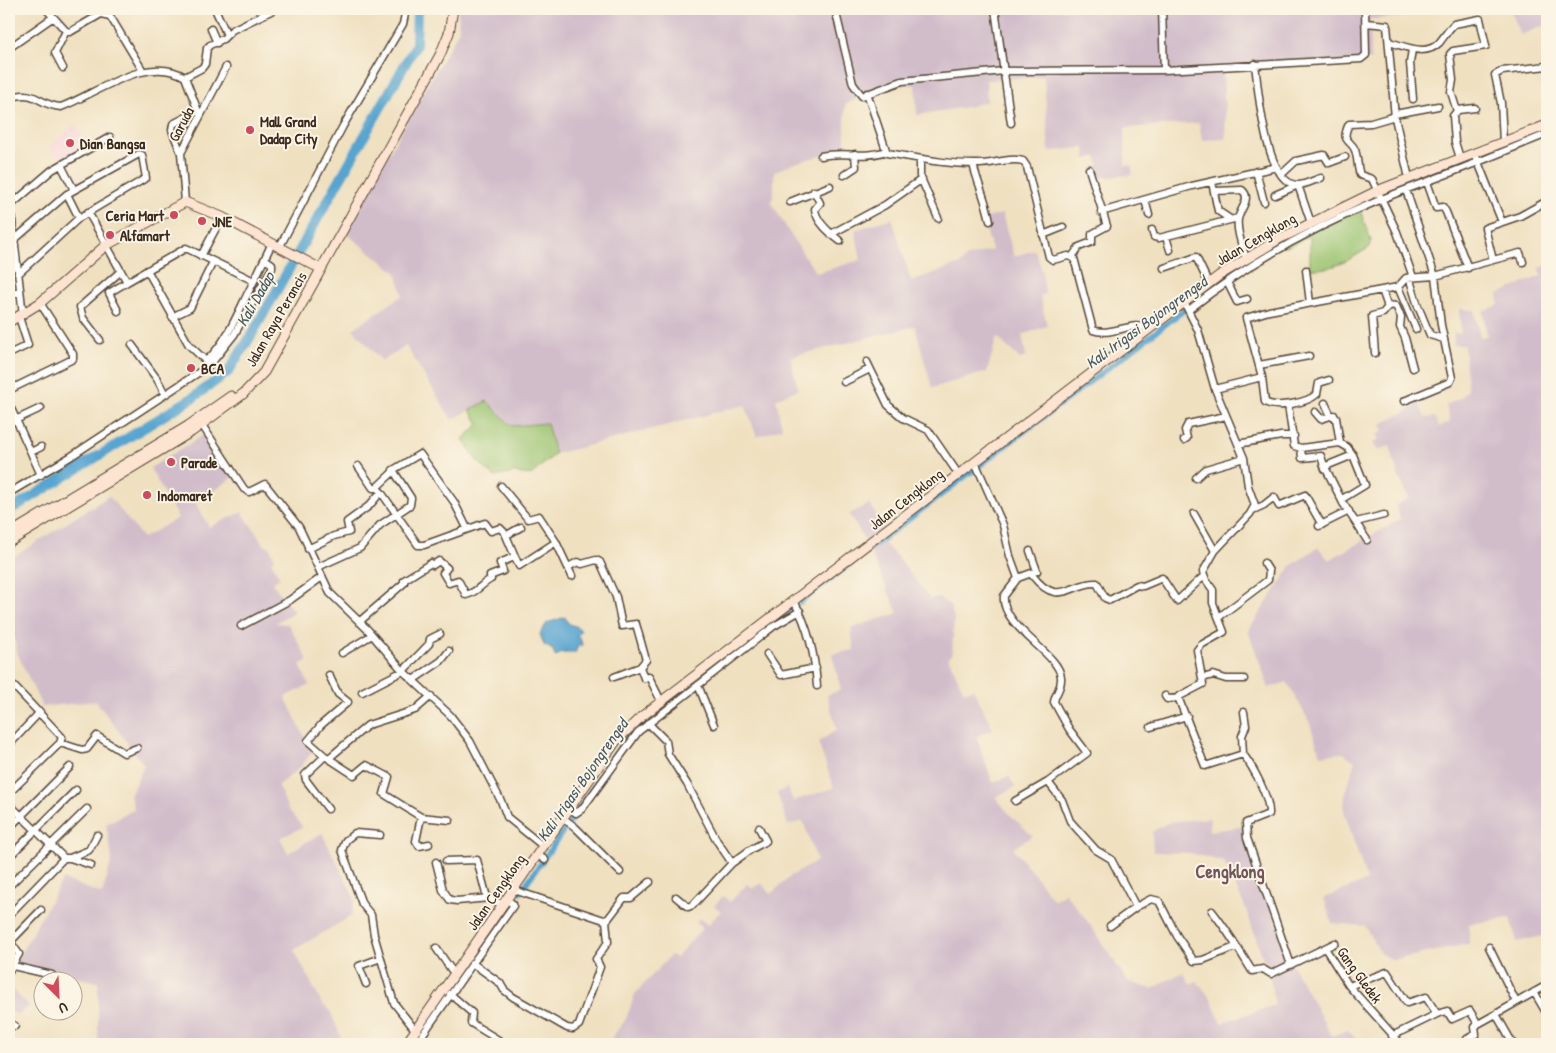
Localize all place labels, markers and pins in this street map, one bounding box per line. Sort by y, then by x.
place label: Mall Grand Dadap City [260,111,318,150]
marker: Mall Grand Dadap City [244,124,256,136]
place label: Dian Bangsa [80,133,145,155]
marker: Dian Bangsa [64,137,76,149]
place label: Ceria Mart [106,205,165,226]
marker: Ceria Mart [168,209,180,221]
place label: JNE [212,211,233,232]
marker: JNE [196,215,208,227]
place label: Alfamart [120,225,170,246]
marker: Alfamart [104,229,116,241]
place label: BCA [201,358,225,379]
marker: BCA [185,362,197,374]
place label: Parade [181,452,218,473]
marker: Parade [165,456,177,468]
place label: Indomaret [157,485,213,506]
marker: Indomaret [141,489,153,501]

